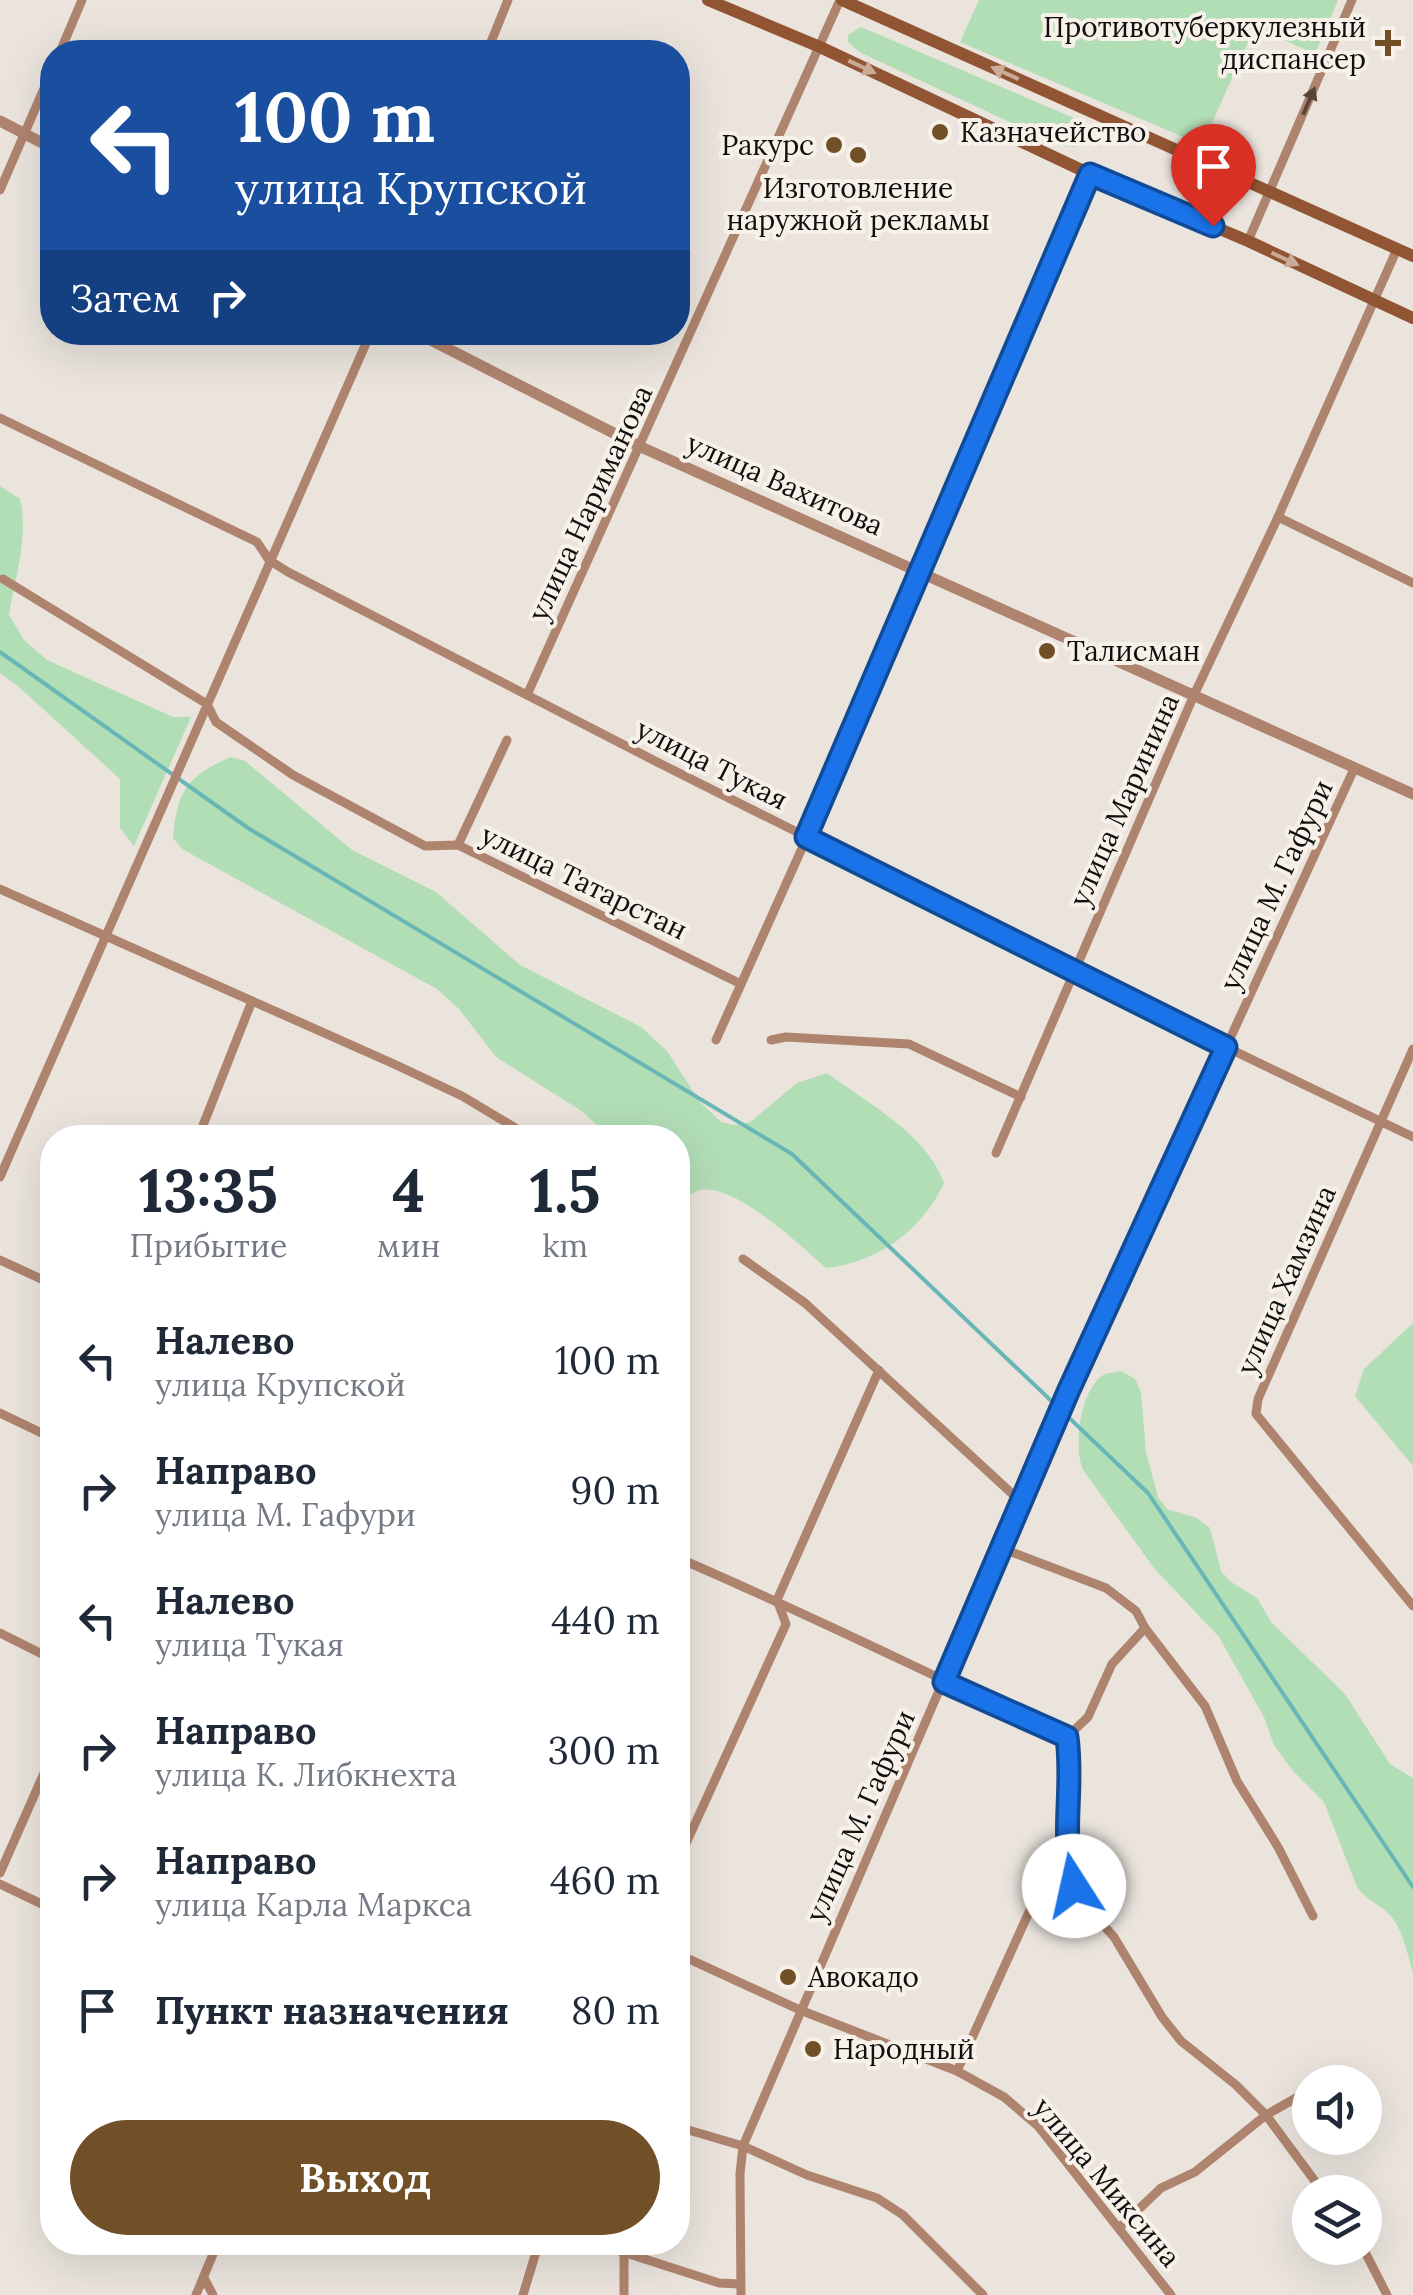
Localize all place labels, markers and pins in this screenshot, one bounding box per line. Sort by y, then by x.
place label: Противотуберкулезный диспансер [1043,9,1366,77]
marker: Противотуберкулезный диспансер [1375,30,1401,56]
place label: Казначейство [960,114,1146,150]
marker: Казначейство [929,121,951,143]
pin [1171,124,1256,227]
place label: Ракурс [721,127,814,163]
marker: Ракурс [823,134,845,156]
marker: Изготовление наружной рекламы [847,144,869,166]
place label: Изготовление наружной рекламы [727,170,989,238]
place label: Талисман [1067,633,1200,669]
marker: Талисман [1036,640,1058,662]
place label: Авокадо [807,1959,919,1995]
marker: Авокадо [777,1966,799,1988]
place label: Народный [833,2031,974,2067]
marker: Народный [802,2038,824,2060]

